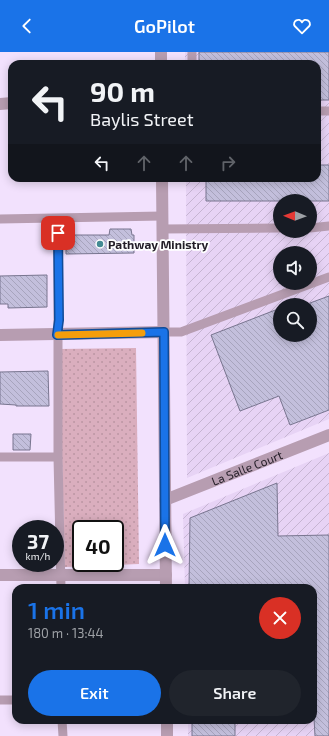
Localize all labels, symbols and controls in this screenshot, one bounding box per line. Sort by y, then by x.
icon: back [16,15,38,37]
text: GoPilot [134,15,195,37]
icon: heart [291,15,313,37]
text: 90 m [90,74,155,108]
icon: left [24,76,76,128]
text: Baylis Street [90,108,194,130]
icon: left [91,152,113,174]
icon: ahead [133,152,155,174]
icon: ahead [175,152,197,174]
icon: right [217,152,239,174]
north arrow [273,194,317,238]
map controls [273,194,317,342]
pin [41,216,75,250]
icon: arrive [47,222,69,244]
place label: Pathway Ministry [108,237,209,252]
marker: Pathway Ministry [95,239,105,249]
button: sound [273,246,317,290]
button: search [273,298,317,342]
street label: La Salle Court [209,447,285,488]
speed limit sign: 40 [72,520,124,572]
position arrow [144,524,186,566]
text: 37 [27,529,49,553]
text: km/h [26,550,50,562]
text: 1 min [28,595,85,624]
button: close [259,597,301,639]
text: 180 m · 13:44 [28,625,104,641]
button: Exit [28,670,161,716]
button: Share [169,670,301,716]

